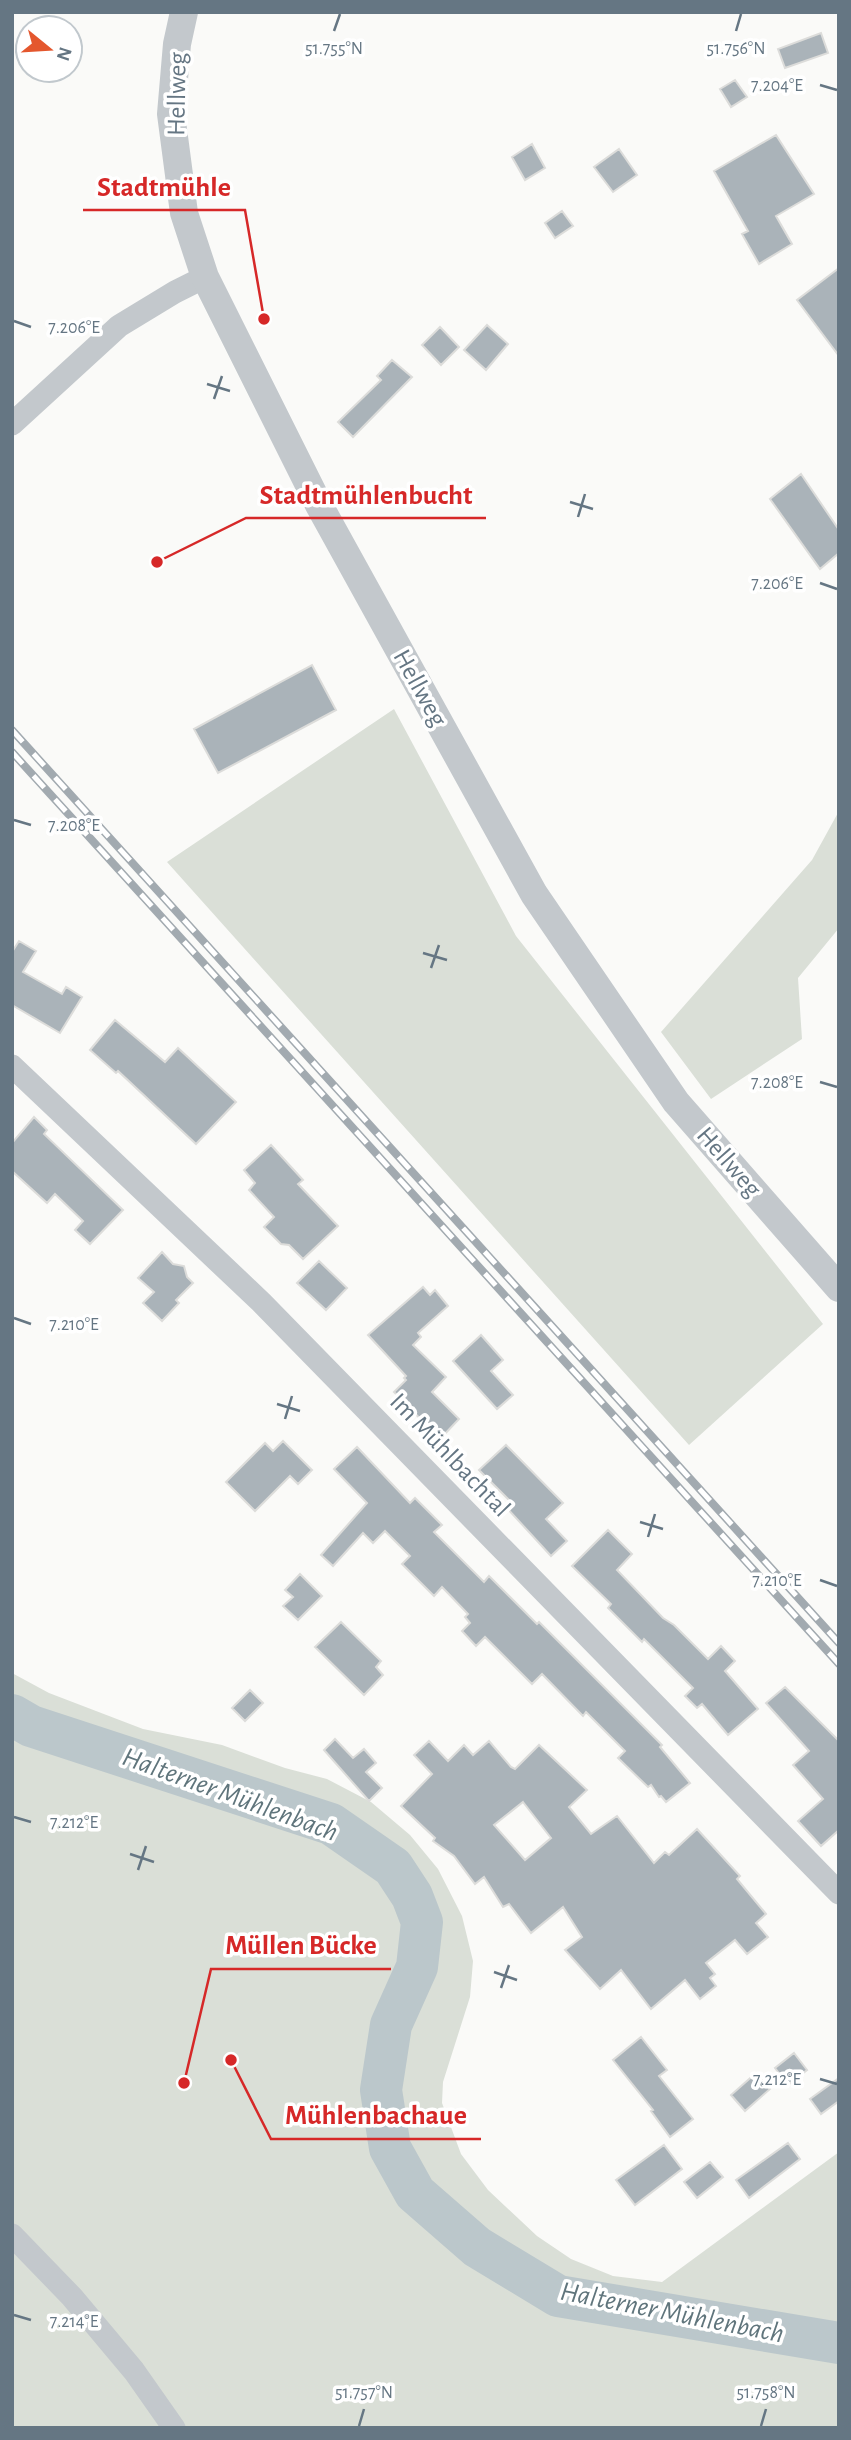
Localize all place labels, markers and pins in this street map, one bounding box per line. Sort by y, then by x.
callout: Stadtmühle [83,161,245,210]
callout: Stadtmühlenbucht [246,469,486,518]
callout: Müllen Bücke [211,1920,391,1969]
callout: Mühlenbachaue [271,2090,481,2139]

